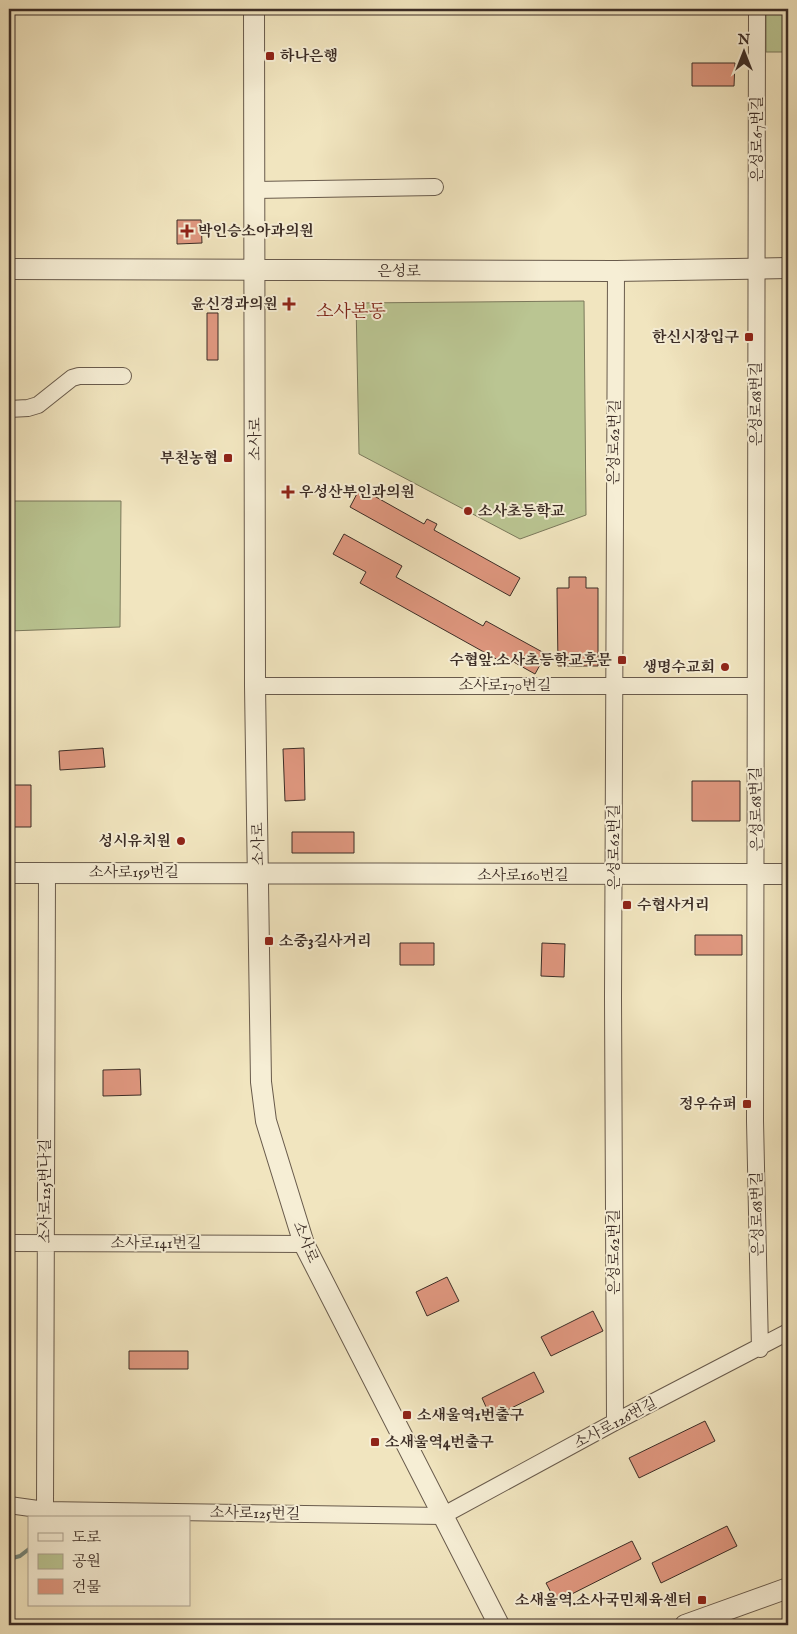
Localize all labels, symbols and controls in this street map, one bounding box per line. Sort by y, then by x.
north arrow [720,28,770,78]
text: N [737,31,750,49]
place label: 하나은행 [280,47,338,66]
marker: 하나은행 [264,50,276,62]
street label: 은성로67번길 [748,96,767,182]
place label: 박인승소아과의원 [198,222,314,241]
marker: 박인승소아과의원 [180,224,194,238]
street label: 은성로 [377,262,421,281]
place label: 윤신경과의원 [191,295,278,314]
marker: 윤신경과의원 [282,297,296,311]
district label: 소사본동 [316,301,386,324]
place label: 한신시장입구 [652,328,739,347]
marker: 한신시장입구 [743,331,755,343]
street label: 은성로68번길 [747,362,766,446]
street label: 은성로62번길 [604,399,625,485]
street label: 소사로 [246,417,265,461]
place label: 부천농협 [160,449,218,468]
marker: 부천농협 [222,452,234,464]
place label: 우성산부인과의원 [299,483,415,502]
marker: 우성산부인과의원 [281,485,295,499]
place label: 소사초등학교 [478,502,565,521]
marker: 소사초등학교 [462,505,474,517]
place label: 수협앞.소사초등학교후문 [449,651,613,670]
marker: 수협앞.소사초등학교후문 [616,654,628,666]
place label: 생명수교회 [643,658,715,677]
marker: 생명수교회 [719,661,731,673]
street label: 소사로170번길 [459,676,551,695]
street label: 은성로68번길 [746,766,767,851]
street label: 은성로62번길 [605,804,624,890]
street label: 소사로 [249,822,268,866]
place label: 성시유치원 [99,832,171,851]
marker: 성시유치원 [175,835,187,847]
street label: 소사로159번길 [89,863,179,882]
street label: 소사로160번길 [477,866,569,885]
place label: 수협사거리 [637,896,709,915]
marker: 수협사거리 [621,899,633,911]
place label: 소중3길사거리 [279,932,372,951]
marker: 소중3길사거리 [263,935,275,947]
place label: 정우슈퍼 [679,1095,737,1114]
marker: 정우슈퍼 [741,1098,753,1110]
street label: 소사로125번나길 [36,1139,55,1243]
street label: 은성로68번길 [747,1171,768,1256]
street label: 은성로62번길 [605,1209,624,1295]
street label: 소사로 [289,1218,323,1266]
street label: 소사로141번길 [111,1234,201,1253]
street label: 소사로126번길 [570,1394,660,1453]
place label: 소새울역1번출구 [417,1406,525,1425]
marker: 소새울역1번출구 [401,1409,413,1421]
place label: 소새울역4번출구 [385,1433,494,1452]
marker: 소새울역4번출구 [369,1436,381,1448]
street label: 소사로125번길 [210,1503,300,1524]
legend [28,1516,190,1606]
text: 도로 [72,1528,101,1547]
text: 공원 [72,1552,101,1571]
text: 건물 [72,1578,101,1597]
place label: 소새울역.소사국민체육센터 [515,1591,692,1610]
marker: 소새울역.소사국민체육센터 [696,1594,708,1606]

